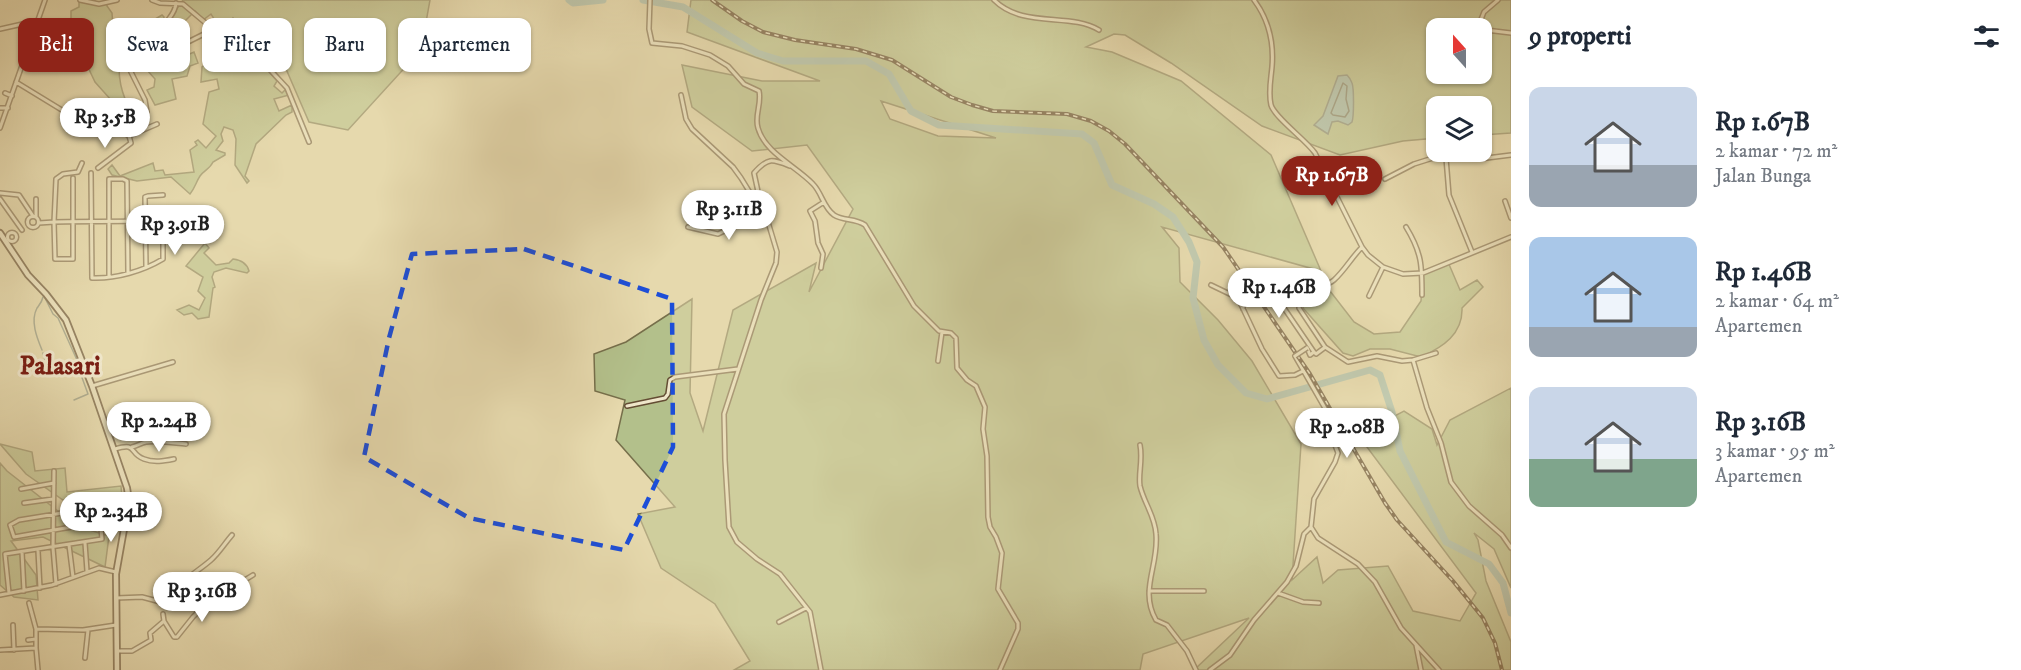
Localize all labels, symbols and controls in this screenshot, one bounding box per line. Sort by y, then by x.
chip: Beli [18,18,94,72]
chip: Sewa [106,18,190,72]
chip: Filter [202,18,292,72]
chip: Baru [304,18,386,72]
chip: Apartemen [398,18,531,72]
north arrow [1426,18,1492,84]
map controls [1426,18,1492,162]
text: 9 properti [1529,20,1631,53]
icon: filters [1970,20,2003,53]
button: layers [1426,96,1492,162]
pin: Rp 3.5B [50,98,160,149]
text: Rp 3.5B [74,105,136,130]
text: Rp 1.67B [1715,106,1810,139]
icon: home [1577,111,1649,183]
text: 2 kamar · 72 m² [1715,139,1837,164]
pin: Rp 1.67B [1270,156,1394,207]
text: Rp 1.67B [1295,163,1369,188]
text: Jalan Bunga [1715,164,1811,189]
pin: Rp 3.11B [667,190,791,241]
text: Rp 3.11B [695,197,763,222]
pin: Rp 3.91B [113,205,237,256]
text: Rp 3.91B [140,212,210,237]
text: Rp 1.46B [1715,256,1812,289]
icon: home [1577,261,1649,333]
pin: Rp 1.46B [1217,268,1341,319]
text: Rp 1.46B [1242,275,1316,300]
text: 2 kamar · 64 m² [1715,289,1839,314]
text: Apartemen [1715,314,1802,339]
district label: Palasari [19,350,101,383]
pin: Rp 2.24B [97,402,221,453]
text: Rp 3.16B [1715,406,1806,439]
pin: Rp 2.08B [1285,408,1409,459]
text: Rp 2.24B [121,409,197,434]
icon: home [1577,411,1649,483]
text: Rp 2.08B [1309,415,1385,440]
text: 3 kamar · 95 m² [1715,439,1835,464]
text: Apartemen [1715,464,1802,489]
pin: Rp 2.34B [49,492,173,543]
text: Rp 2.34B [74,499,148,524]
pin: Rp 3.16B [140,572,264,623]
text: Rp 3.16B [167,579,237,604]

